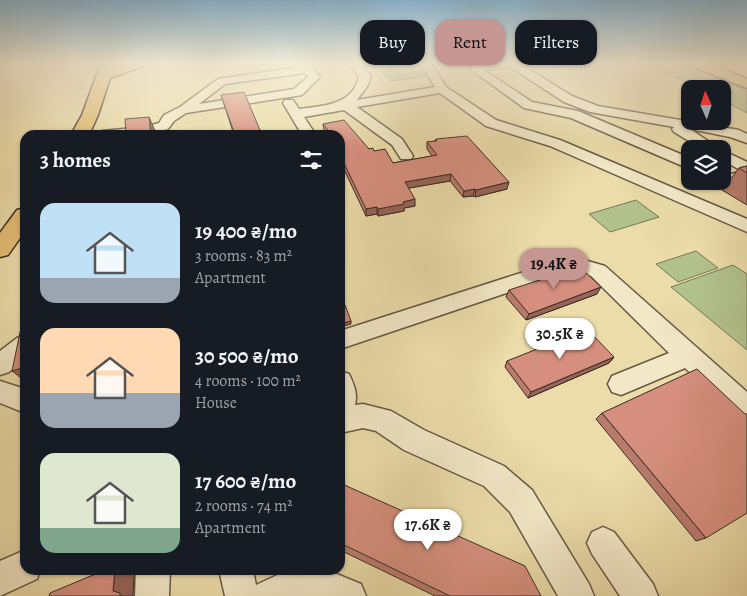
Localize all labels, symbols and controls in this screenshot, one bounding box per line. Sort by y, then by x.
chip: Buy [360,20,425,65]
chip: Rent [435,20,505,65]
chip: Filters [515,20,597,65]
north arrow [681,80,731,130]
map controls [681,80,731,190]
button: layers [681,140,731,190]
text: 3 homes [40,146,111,174]
icon: filters [297,146,325,174]
text: 19 400 ₴/mo [195,217,297,245]
icon: home [80,223,140,283]
text: 3 rooms · 83 m² [195,245,292,267]
pin: 19.4K ₴ [508,248,600,290]
text: 19.4K ₴ [531,253,577,275]
text: Apartment [195,267,266,289]
pin: 30.5K ₴ [514,318,606,360]
text: 30.5K ₴ [536,323,584,345]
text: 30 500 ₴/mo [195,342,299,370]
icon: home [80,348,140,408]
text: 4 rooms · 100 m² [195,370,301,392]
text: House [195,392,237,414]
text: 17 600 ₴/mo [195,467,296,495]
icon: home [80,473,140,533]
text: 2 rooms · 74 m² [195,495,293,517]
pin: 17.6K ₴ [382,508,474,551]
text: 17.6K ₴ [405,514,451,536]
text: Apartment [195,517,266,539]

